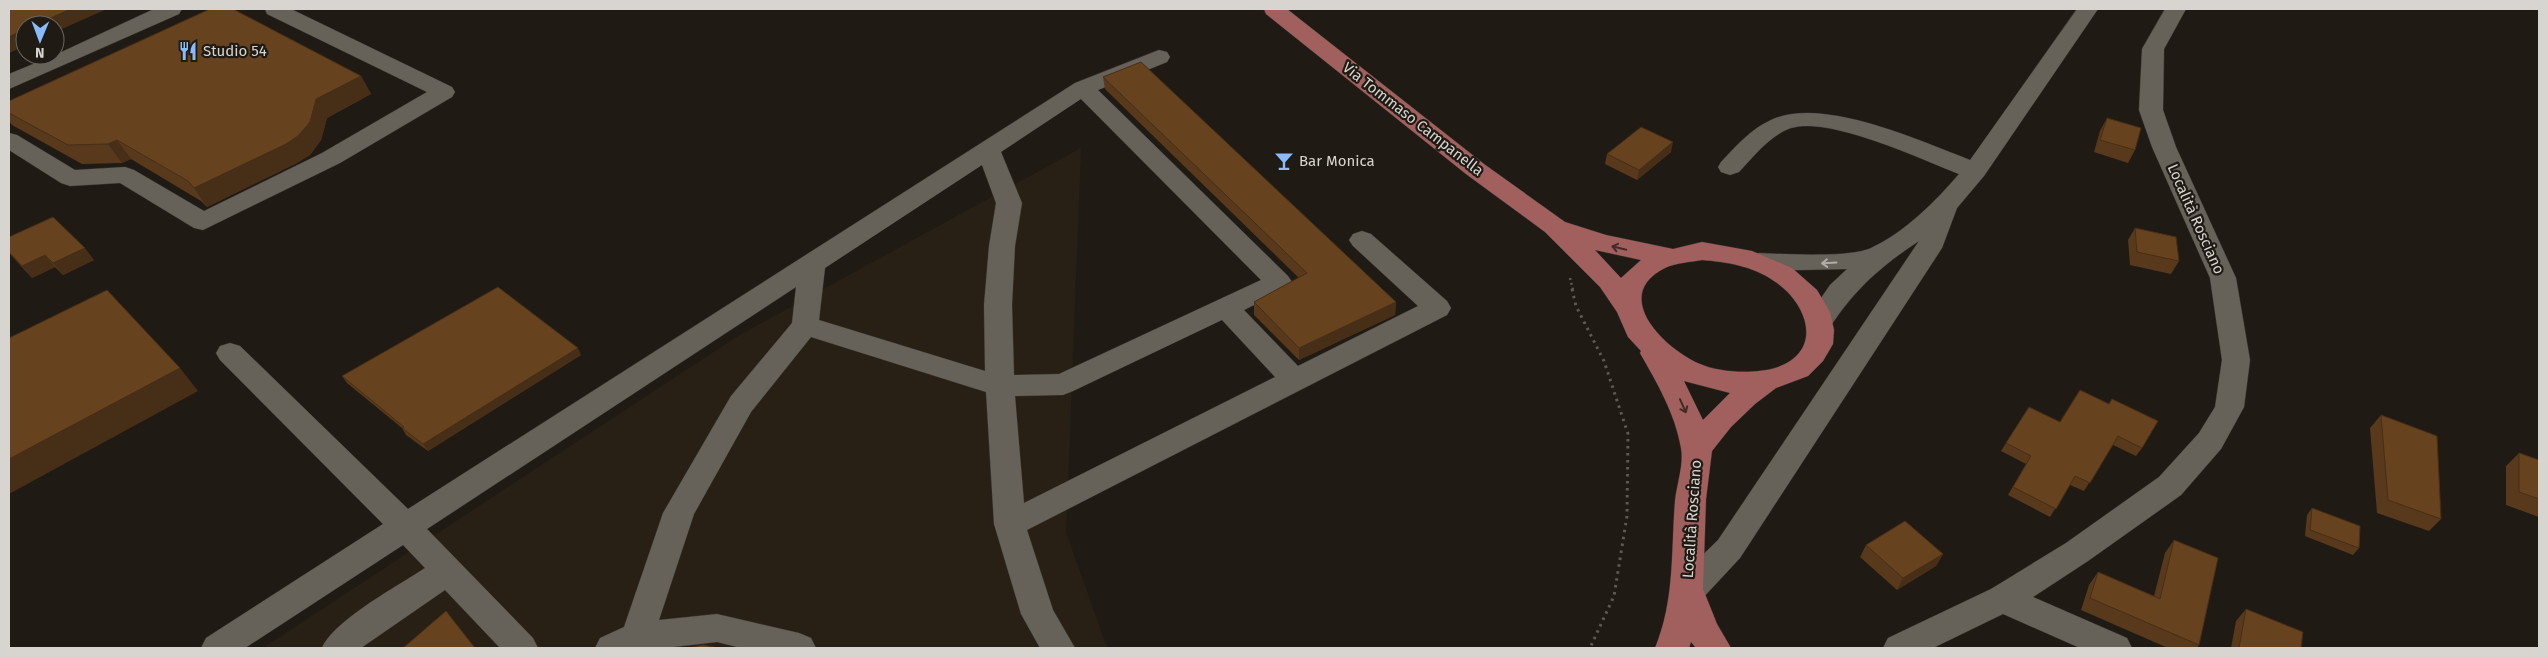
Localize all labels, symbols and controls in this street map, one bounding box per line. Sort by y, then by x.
north arrow [15,15,65,65]
restaurant icon: Studio 54 [177,40,199,62]
place label: Studio 54 [203,42,267,60]
text: N [35,44,45,61]
street label: Via Tommaso Campanella [1339,58,1487,180]
bar icon: Bar Monica [1273,150,1295,172]
place label: Bar Monica [1299,152,1375,170]
street label: Località Rosciano [2164,161,2228,277]
one-way arrow [1612,243,1628,252]
one-way arrow [1821,258,1837,267]
one-way arrow [1679,398,1689,413]
street label: Località Rosciano [1679,459,1705,579]

